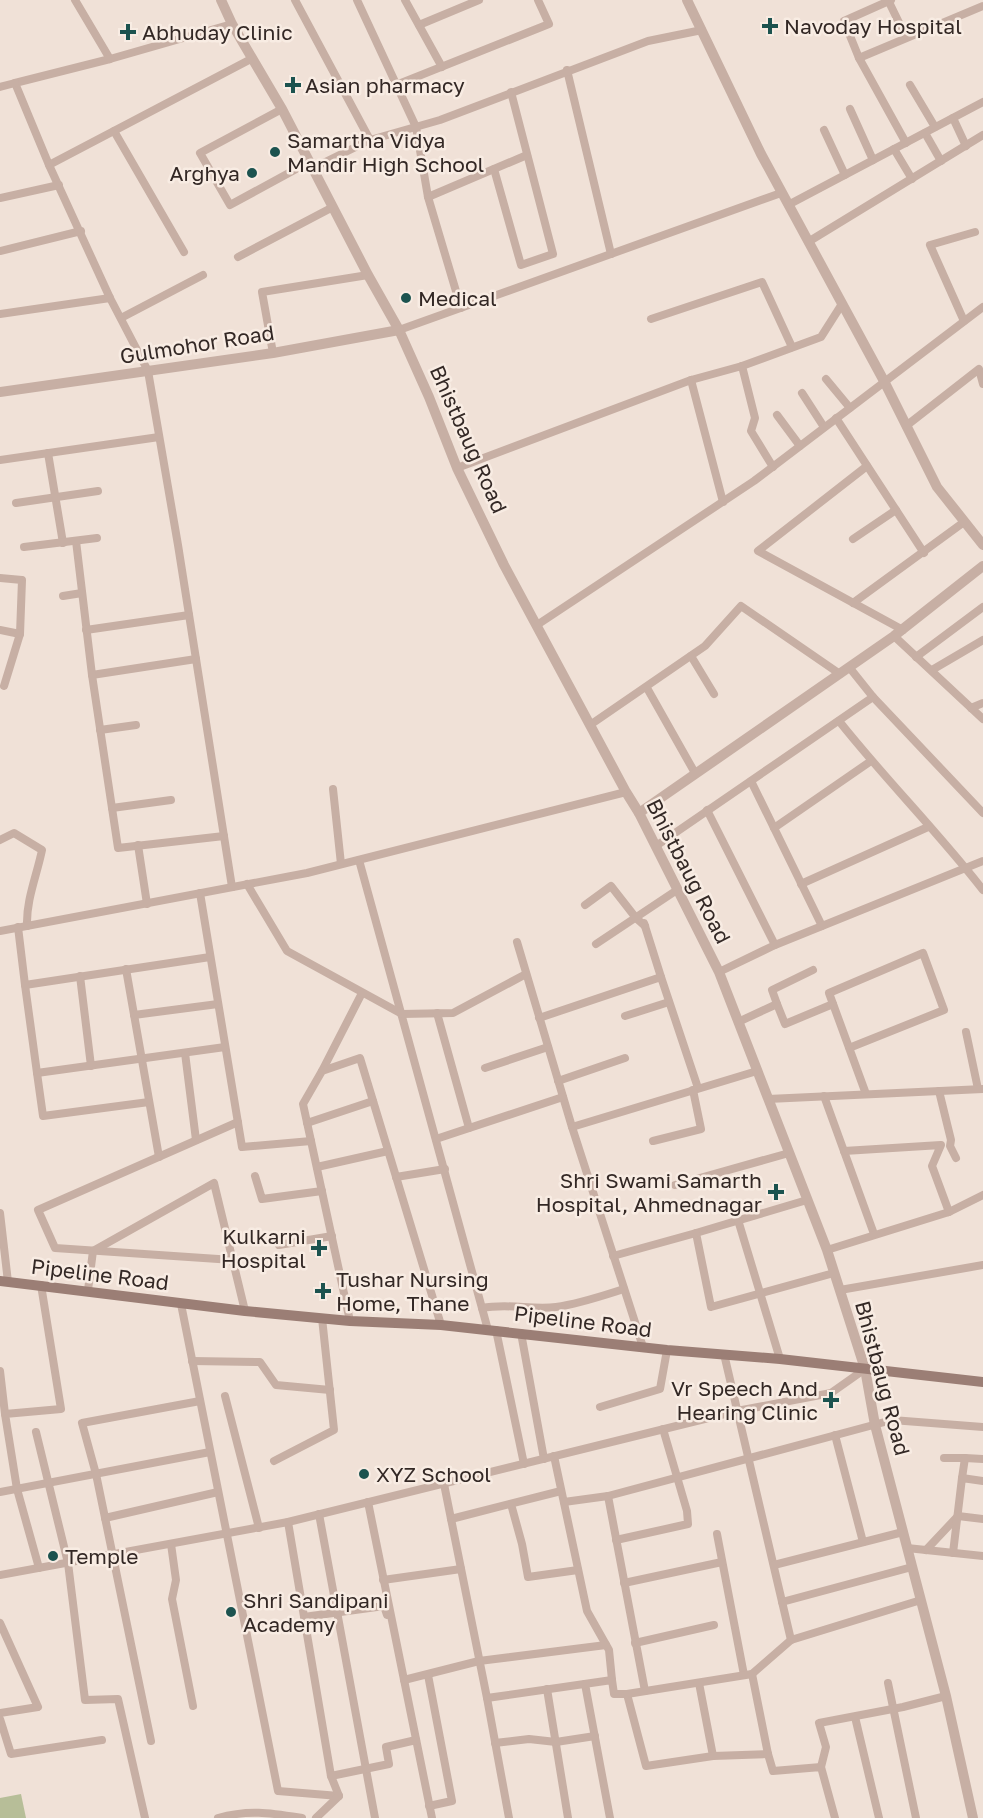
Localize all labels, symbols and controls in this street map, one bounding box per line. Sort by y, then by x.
place label: Navoday Hospital [784,13,962,39]
marker: Navoday Hospital [761,17,779,35]
place label: Abhuday Clinic [142,19,293,45]
marker: Abhuday Clinic [119,23,137,41]
place label: Asian pharmacy [305,72,465,98]
marker: Asian pharmacy [286,78,300,92]
place label: Samartha Vidya Mandir High School [287,127,484,177]
marker: Samartha Vidya Mandir High School [268,145,282,159]
place label: Arghya [170,160,240,186]
marker: Arghya [245,166,259,180]
place label: Medical [418,285,497,311]
marker: Medical [399,291,413,305]
street label: Gulmohor Road [118,319,276,369]
street label: Bhistbaug Road [425,361,513,517]
street label: Bhistbaug Road [641,794,737,948]
place label: Shri Swami Samarth Hospital, Ahmednagar [536,1167,762,1217]
marker: Shri Swami Samarth Hospital, Ahmednagar [767,1183,785,1201]
place label: Kulkarni Hospital [221,1223,306,1273]
marker: Kulkarni Hospital [310,1239,328,1257]
street label: Pipeline Road [30,1253,170,1295]
place label: Tushar Nursing Home, Thane [336,1266,489,1316]
marker: Tushar Nursing Home, Thane [314,1282,332,1300]
street label: Bhistbaug Road [850,1298,916,1458]
street label: Pipeline Road [513,1300,653,1342]
place label: Vr Speech And Hearing Clinic [671,1375,818,1425]
marker: Vr Speech And Hearing Clinic [822,1391,840,1409]
place label: XYZ School [376,1461,491,1487]
marker: XYZ School [357,1467,371,1481]
place label: Temple [65,1543,139,1569]
marker: Temple [46,1549,60,1563]
place label: Shri Sandipani Academy [243,1587,389,1637]
marker: Shri Sandipani Academy [224,1605,238,1619]

